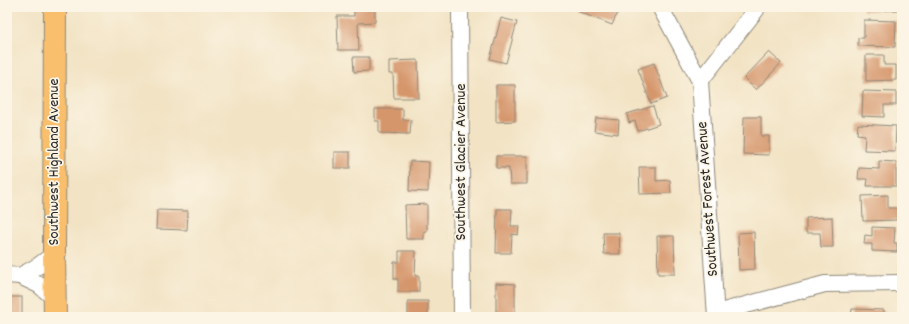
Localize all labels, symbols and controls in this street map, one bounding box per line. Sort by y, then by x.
street label: Southwest Highland Avenue [43,78,66,246]
street label: Southwest Glacier Avenue [450,83,473,241]
street label: Southwest Forest Avenue [691,121,725,277]

